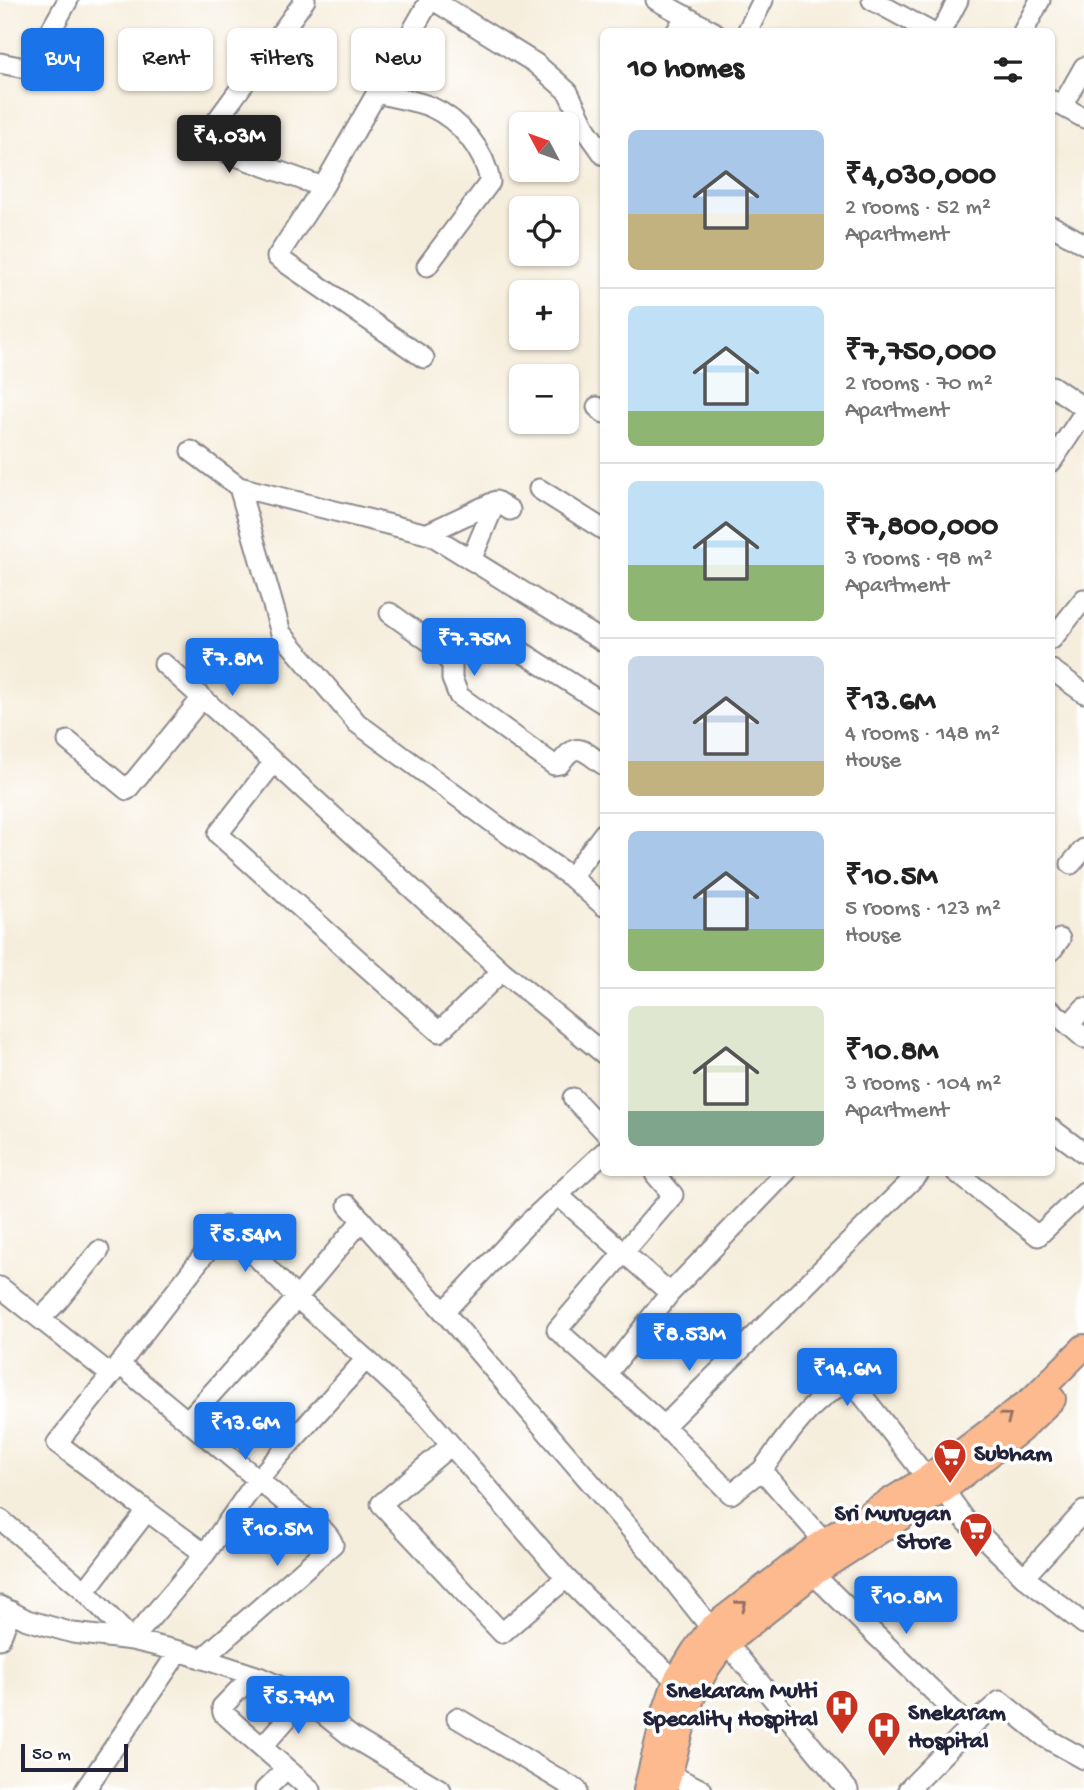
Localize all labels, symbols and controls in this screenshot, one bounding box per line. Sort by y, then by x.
chip: Buy [21,28,104,91]
chip: Rent [118,28,213,91]
chip: Filters [227,28,337,91]
chip: New [351,28,445,91]
icon: filters [989,51,1027,89]
text: 10 homes [628,53,744,88]
north arrow [509,112,579,182]
map controls [509,112,579,434]
pin: ₹4.03M [172,116,286,175]
text: ₹4.03M [193,124,265,151]
icon: home [684,158,768,242]
text: ₹4,030,000 [845,160,996,195]
text: 2 rooms · 52 m² [845,195,991,222]
button: locate [509,196,579,266]
text: Apartment [845,222,949,249]
button: + [509,280,579,350]
icon: home [684,334,768,418]
text: ₹7,750,000 [845,336,996,371]
button: − [509,364,579,434]
text: 2 rooms · 70 m² [845,371,993,398]
text: Apartment [845,398,949,425]
icon: home [684,509,768,593]
text: ₹7,800,000 [845,511,998,546]
text: 3 rooms · 98 m² [845,546,992,573]
text: Apartment [845,573,949,600]
pin: ₹7.75M [417,618,531,678]
text: ₹7.75M [438,627,510,654]
pin: ₹7.8M [183,638,281,698]
text: ₹7.8M [202,647,262,674]
icon: home [684,684,768,768]
text: ₹13.6M [845,686,935,721]
text: 4 rooms · 148 m² [845,721,1000,748]
text: House [845,748,901,775]
icon: home [684,859,768,943]
text: ₹10.5M [845,861,937,896]
text: 5 rooms · 123 m² [845,896,1001,923]
text: House [845,923,901,950]
icon: home [684,1034,768,1118]
text: ₹10.8M [845,1036,938,1071]
text: 3 rooms · 104 m² [845,1071,1001,1098]
text: Apartment [845,1098,949,1125]
pin: ₹5.54M [188,1214,302,1274]
text: ₹5.54M [209,1223,281,1250]
pin: ₹8.53M [632,1314,746,1373]
text: ₹8.53M [653,1322,725,1349]
pin: ₹14.6M [790,1348,904,1408]
text: ₹14.6M [813,1357,881,1384]
pin: ₹13.6M [188,1402,302,1462]
text: ₹13.6M [210,1411,280,1438]
one-way arrow [999,1413,1012,1425]
supermarket icon: Subham [931,1436,969,1485]
place label: Subham [974,1441,1052,1470]
place label: Sri Murugan Store [834,1501,953,1558]
pin: ₹10.5M [220,1508,334,1568]
supermarket icon: Sri Murugan Store [957,1510,995,1559]
text: ₹10.5M [242,1517,312,1544]
pin: ₹10.8M [849,1576,963,1636]
text: ₹10.8M [870,1585,942,1612]
one-way arrow [734,1600,746,1613]
pin: ₹5.74M [241,1676,355,1736]
place label: Snekaram Multi Specality Hospital [643,1678,818,1735]
text: ₹5.74M [262,1685,334,1712]
hospital icon: Snekaram Multi Specality Hospital [823,1687,861,1736]
place label: Snekaram Hospital [908,1700,1006,1757]
hospital icon: Snekaram Hospital [865,1709,903,1758]
scale bar [21,1741,128,1773]
text: 50 m [32,1744,71,1767]

